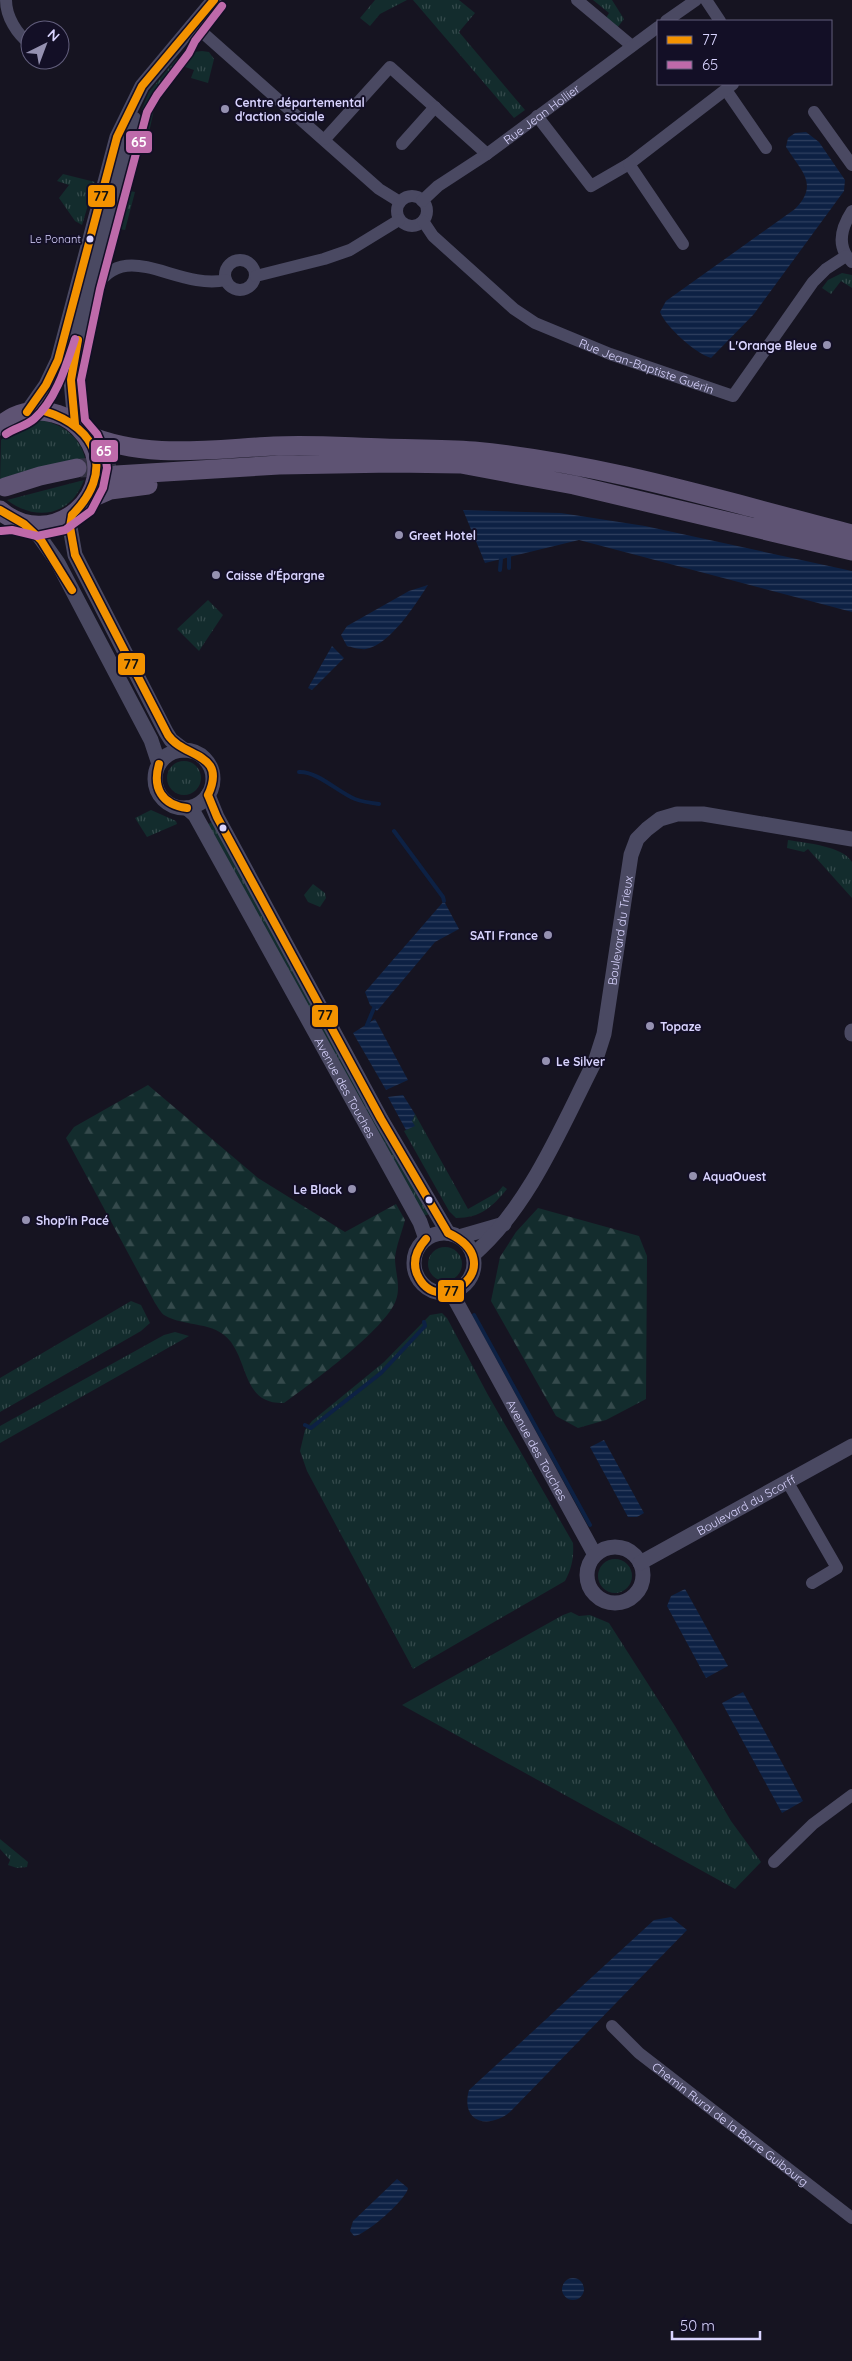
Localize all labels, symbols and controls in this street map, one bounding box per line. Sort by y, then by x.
north arrow [20,20,70,70]
legend [657,20,832,85]
text: N [44,25,64,45]
text: 77 [702,30,718,49]
text: 65 [702,55,718,74]
street label: Rue Jean Hollier [500,80,583,147]
place label: Centre départemental d'action sociale [235,95,365,124]
marker: Centre départemental d'action sociale [219,103,231,115]
line badge: 65 [125,130,153,154]
text: 65 [131,133,147,151]
line badge: 77 [87,184,116,208]
text: 77 [93,187,109,205]
place label: Le Ponant [30,232,81,246]
marker: Le Ponant [85,234,95,244]
street label: Rue Jean-Baptiste Guérin [577,335,716,397]
place label: L'Orange Bleue [729,338,817,353]
marker: L'Orange Bleue [821,339,833,351]
line badge: 65 [90,439,119,463]
text: 65 [96,442,112,460]
place label: Greet Hotel [409,528,476,543]
marker: Greet Hotel [393,529,405,541]
place label: Caisse d'Épargne [226,568,325,583]
marker: Caisse d'Épargne [210,569,222,581]
line badge: 77 [117,652,146,676]
text: 77 [123,655,139,673]
unlabelled marker [218,823,228,833]
street label: Boulevard du Trieux [604,874,635,986]
place label: SATI France [470,928,538,943]
marker: SATI France [542,929,554,941]
line badge: 77 [311,1004,339,1028]
text: 77 [317,1006,333,1024]
place label: Topaze [660,1019,701,1034]
marker: Topaze [644,1020,656,1032]
street label: Avenue des Touches [312,1035,380,1141]
place label: Le Silver [556,1054,605,1069]
marker: Le Silver [540,1055,552,1067]
place label: AquaOuest [703,1169,767,1184]
marker: AquaOuest [687,1170,699,1182]
place label: Le Black [293,1182,342,1197]
marker: Le Black [346,1183,358,1195]
unlabelled marker [424,1195,434,1205]
place label: Shop'in Pacé [36,1213,109,1228]
marker: Shop'in Pacé [20,1214,32,1226]
line badge: 77 [437,1279,465,1303]
text: 77 [443,1282,459,1300]
street label: Avenue des Touches [504,1397,571,1503]
street label: Boulevard du Scorff [694,1471,798,1538]
street label: Chemin Rural de la Barre Guibourg [649,2059,812,2189]
scale bar [672,2308,760,2340]
text: 50 m [680,2316,715,2335]

